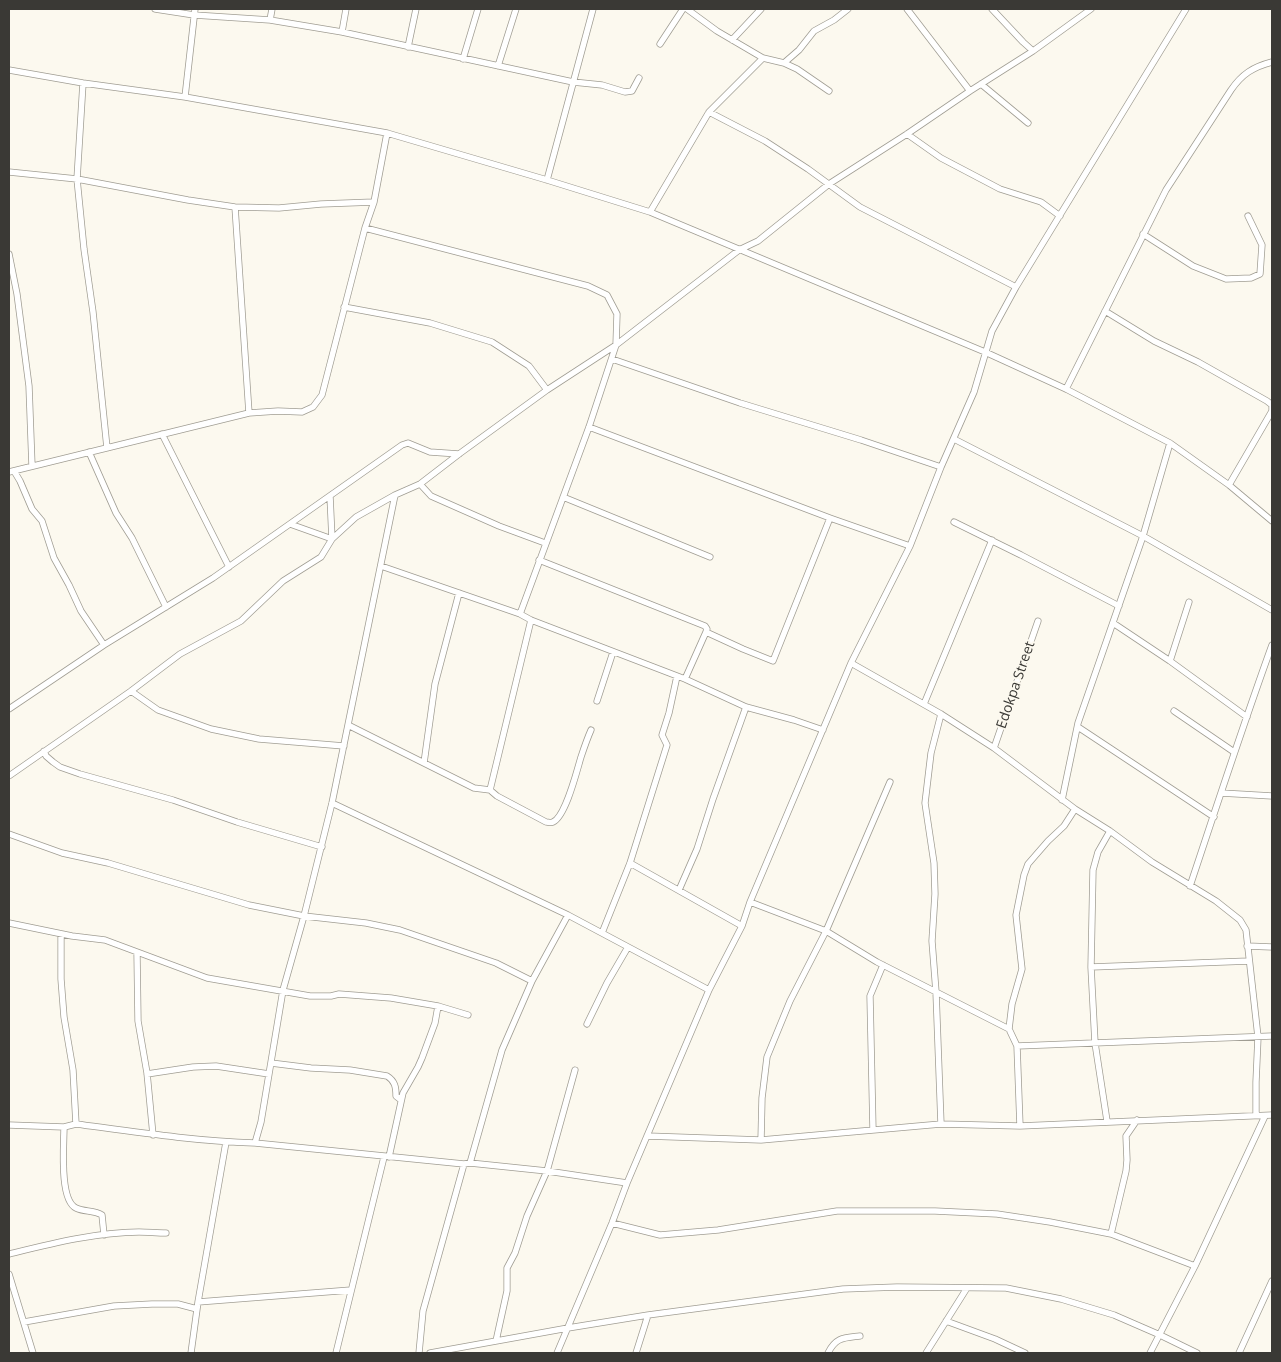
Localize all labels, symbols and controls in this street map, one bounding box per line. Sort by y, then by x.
street label: Edokpa Street [993,639,1039,731]

